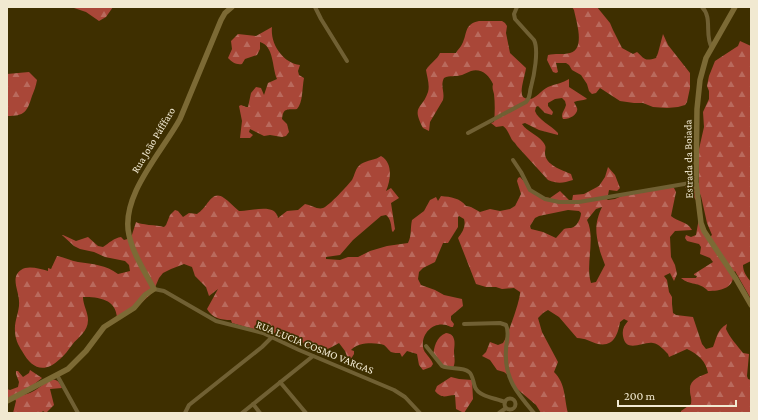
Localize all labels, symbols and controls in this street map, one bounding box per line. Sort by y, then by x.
street label: Rua João Páfffaro [129,104,179,176]
street label: Estrada da Boiada [681,119,695,199]
street label: RUA LUCIA COSMO VARGAS [254,318,376,376]
scale bar [618,382,736,408]
text: 200 m [624,389,656,403]

